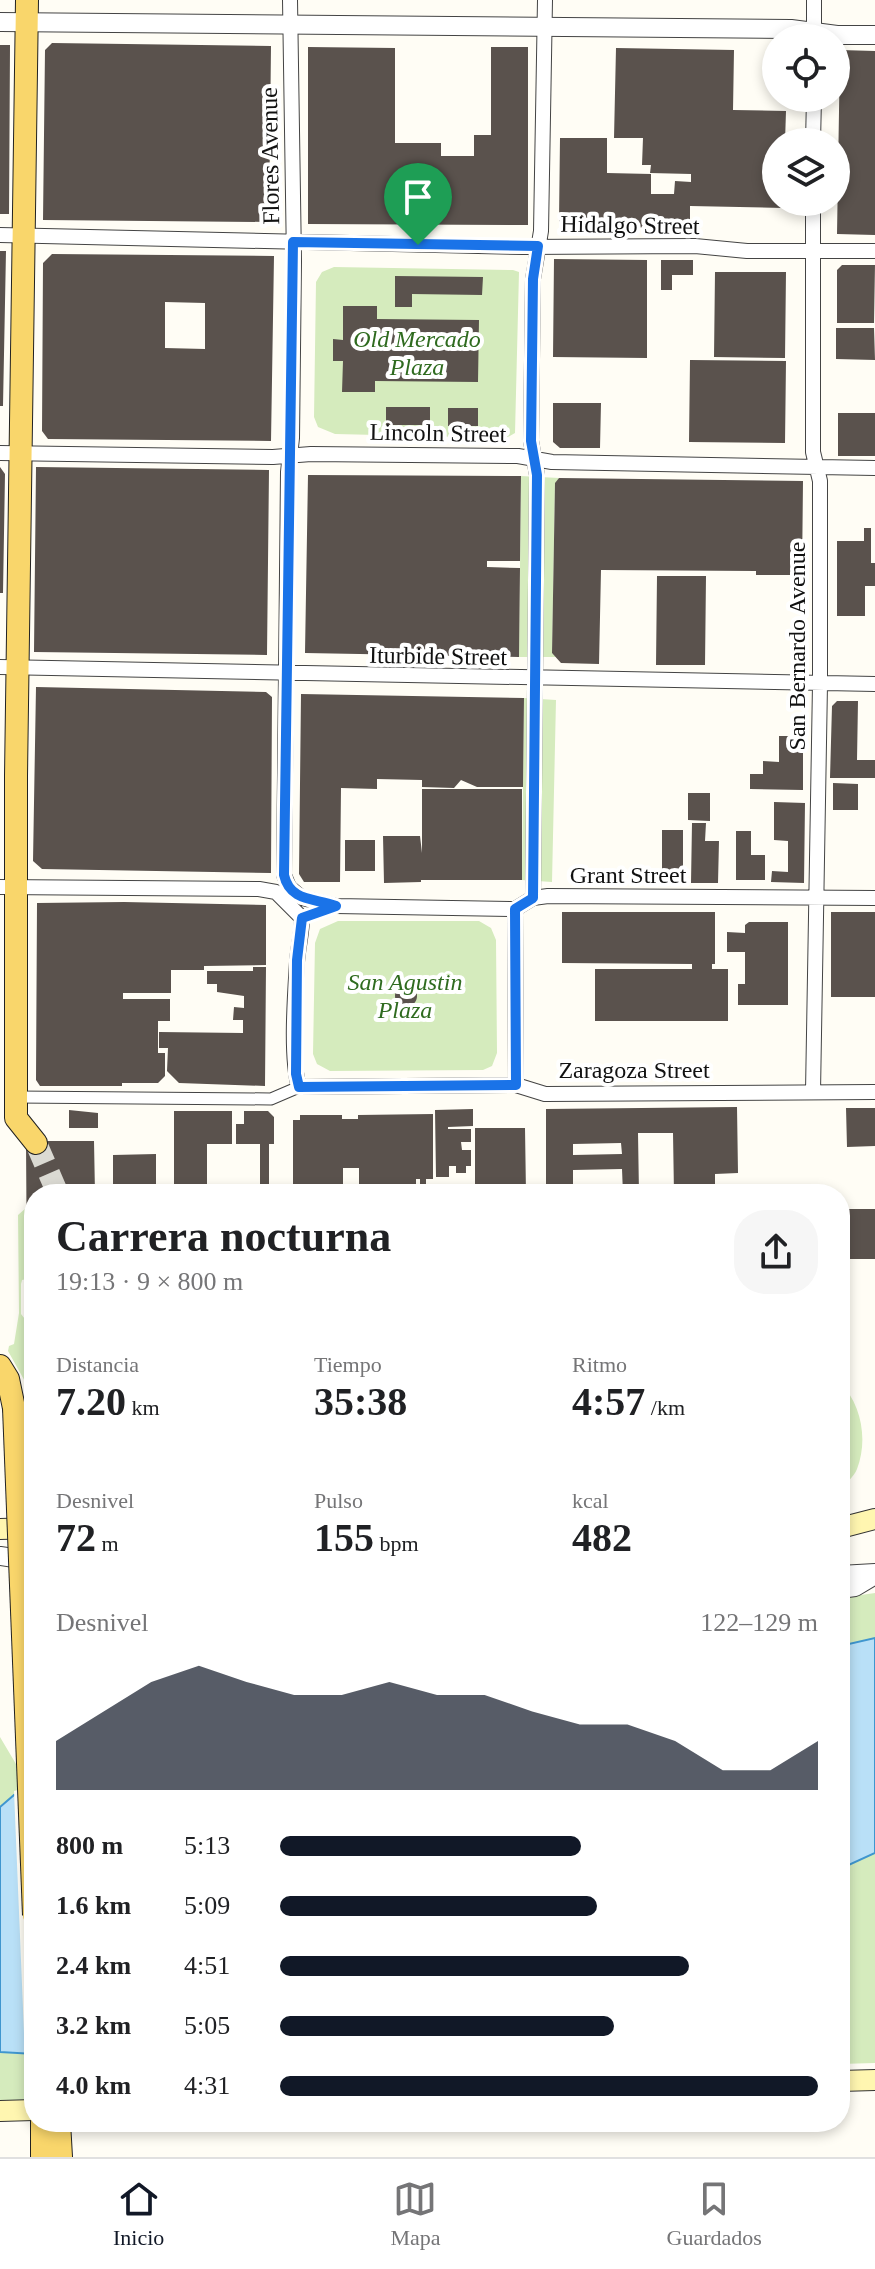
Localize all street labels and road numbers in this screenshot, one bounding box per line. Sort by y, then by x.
street label: Flores Avenue [256,87,284,225]
street label: Hidalgo Street [560,211,700,239]
street label: Lincoln Street [369,419,507,447]
street label: San Bernardo Avenue [784,542,810,750]
street label: Iturbide Street [369,642,508,670]
street label: Grant Street [570,862,687,888]
street label: Zaragoza Street [558,1057,710,1083]

